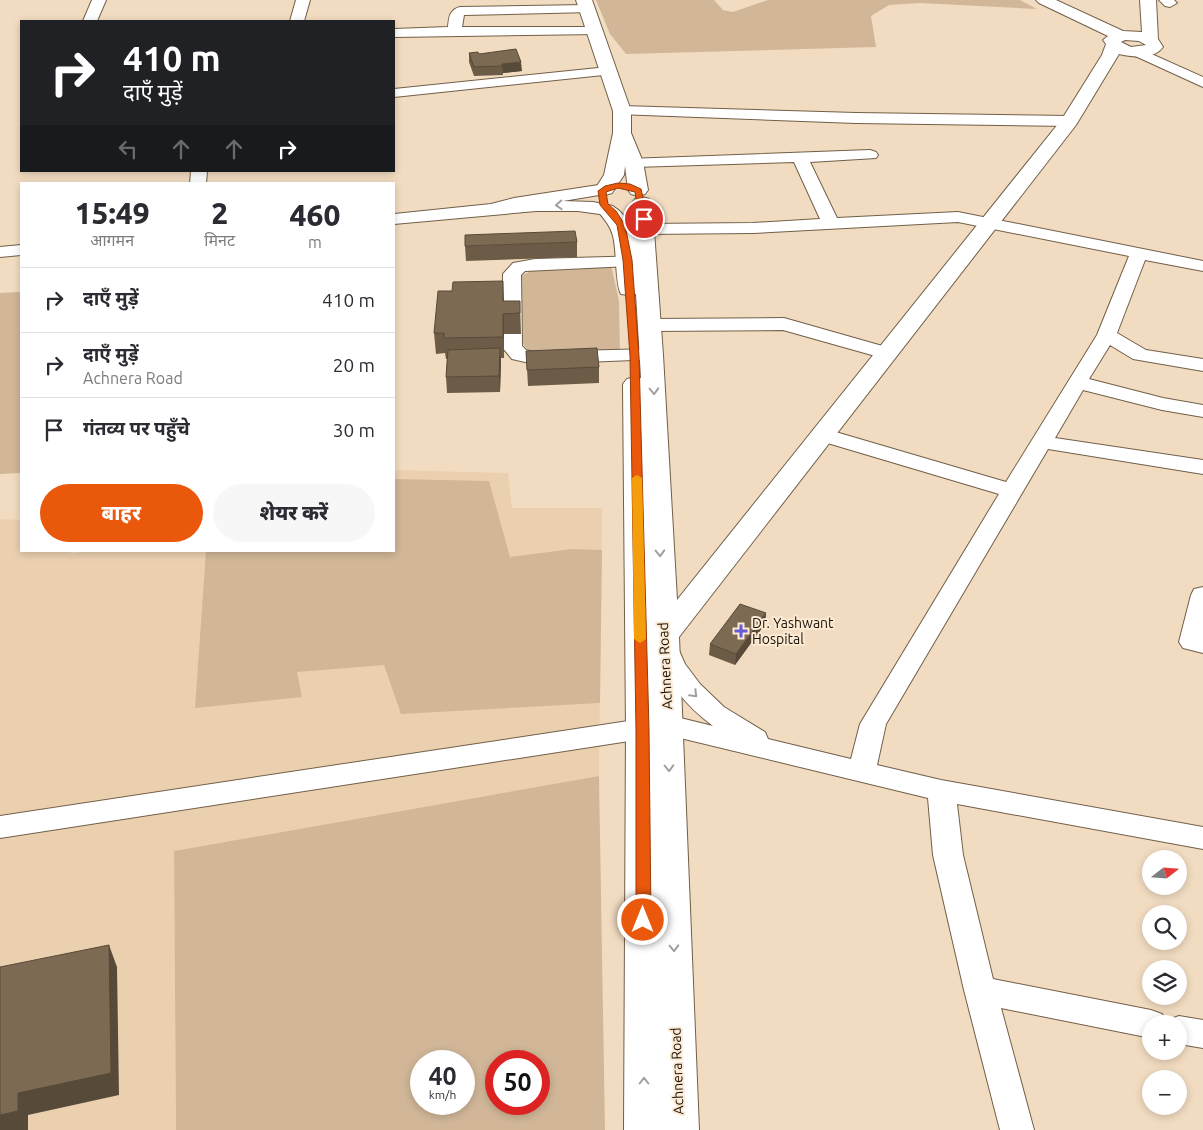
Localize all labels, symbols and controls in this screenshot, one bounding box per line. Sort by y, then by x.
text: 410 m [123,38,221,78]
icon: right [40,40,105,105]
text: दाएँ मुड़ें [123,79,183,104]
icon: left [114,135,142,163]
icon: ahead [167,135,195,163]
icon: ahead [220,135,248,163]
icon: right [273,135,301,163]
text: 15:49 [75,196,150,230]
text: 2 [211,196,228,230]
text: 460 [290,198,340,232]
pin [623,198,665,240]
one-way arrow [555,200,563,211]
icon: arrive [630,205,658,233]
text: आगमन [90,231,134,249]
text: मिनट [204,231,235,249]
text: m [308,233,322,251]
icon: right [40,286,68,314]
text: दाएँ मुड़ें [83,287,139,309]
text: 410 m [322,289,375,311]
text: दाएँ मुड़ें [83,343,139,365]
icon: right [40,351,68,379]
text: 20 m [333,354,375,376]
text: Achnera Road [83,369,183,387]
one-way arrow [649,388,659,395]
icon: arrive [40,416,68,444]
text: गंतव्य पर पहुँचे [83,417,190,439]
text: 30 m [333,419,375,441]
button: बाहर [40,484,203,542]
button: शेयर करें [213,484,375,542]
one-way arrow [655,550,665,557]
place label: Dr. Yashwant Hospital [752,615,834,647]
street label: Achnera Road [655,622,675,710]
marker: Dr. Yashwant Hospital [734,624,748,638]
one-way arrow [688,688,697,697]
one-way arrow [663,764,674,772]
north arrow [1142,850,1188,895]
map controls [1142,850,1187,1115]
position arrow [616,893,668,945]
button: search [1142,905,1187,950]
one-way arrow [668,944,679,952]
button: layers [1142,960,1187,1005]
button: + [1142,1015,1187,1060]
street label: Achnera Road [667,1027,687,1115]
speed limit sign: 50 [485,1050,550,1115]
text: 40 [428,1062,457,1090]
button: − [1142,1070,1187,1115]
one-way arrow [639,1077,649,1085]
text: km/h [429,1088,456,1101]

